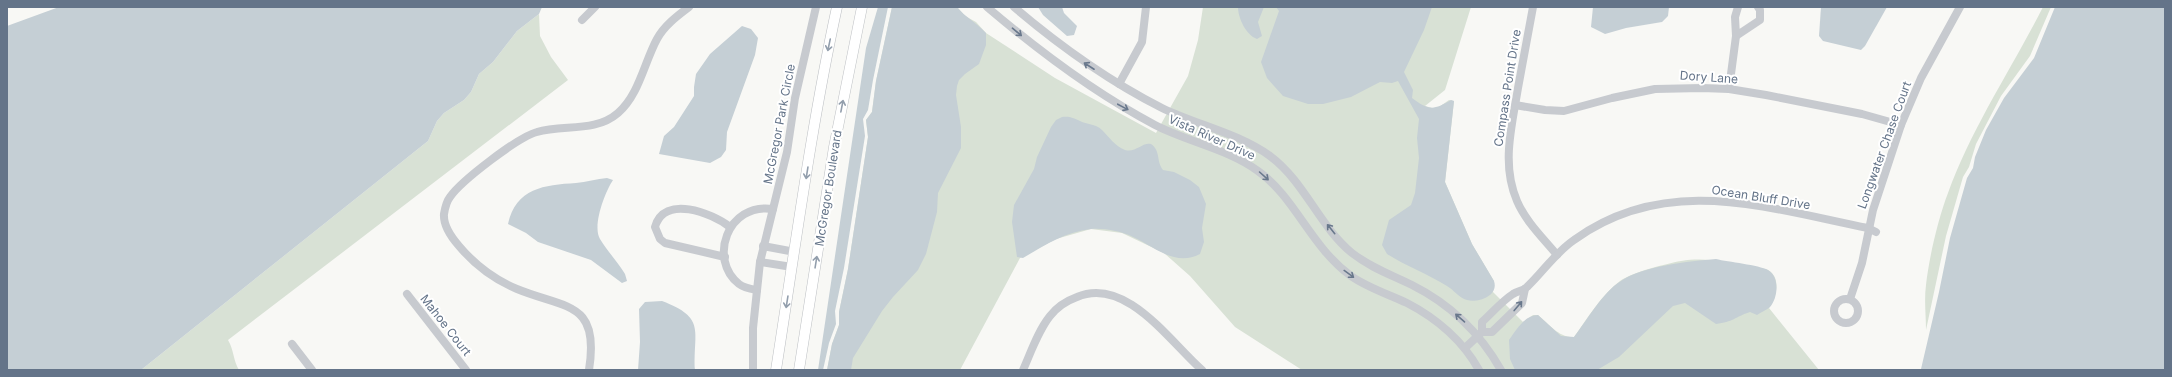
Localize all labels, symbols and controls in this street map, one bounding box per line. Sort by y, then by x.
one-way arrow [1011,28,1022,37]
street label: Compass Point Drive [1490,28,1524,148]
one-way arrow [824,38,832,51]
one-way arrow [1084,62,1095,70]
street label: McGregor Park Circle [760,63,798,185]
street label: Dory Lane [1679,67,1739,87]
street label: Longwater Chase Court [1854,79,1914,211]
one-way arrow [838,100,846,113]
one-way arrow [1116,104,1128,112]
street label: Vista River Drive [1166,111,1258,163]
street label: McGregor Boulevard [811,129,845,247]
one-way arrow [803,166,811,179]
one-way arrow [1259,172,1269,181]
street label: Ocean Bluff Drive [1711,182,1811,212]
one-way arrow [1326,224,1335,235]
one-way arrow [812,256,820,269]
one-way arrow [1343,270,1354,278]
street label: Mahoe Court [417,291,475,359]
one-way arrow [783,295,791,308]
one-way arrow [1514,300,1523,311]
one-way arrow [1454,313,1465,322]

